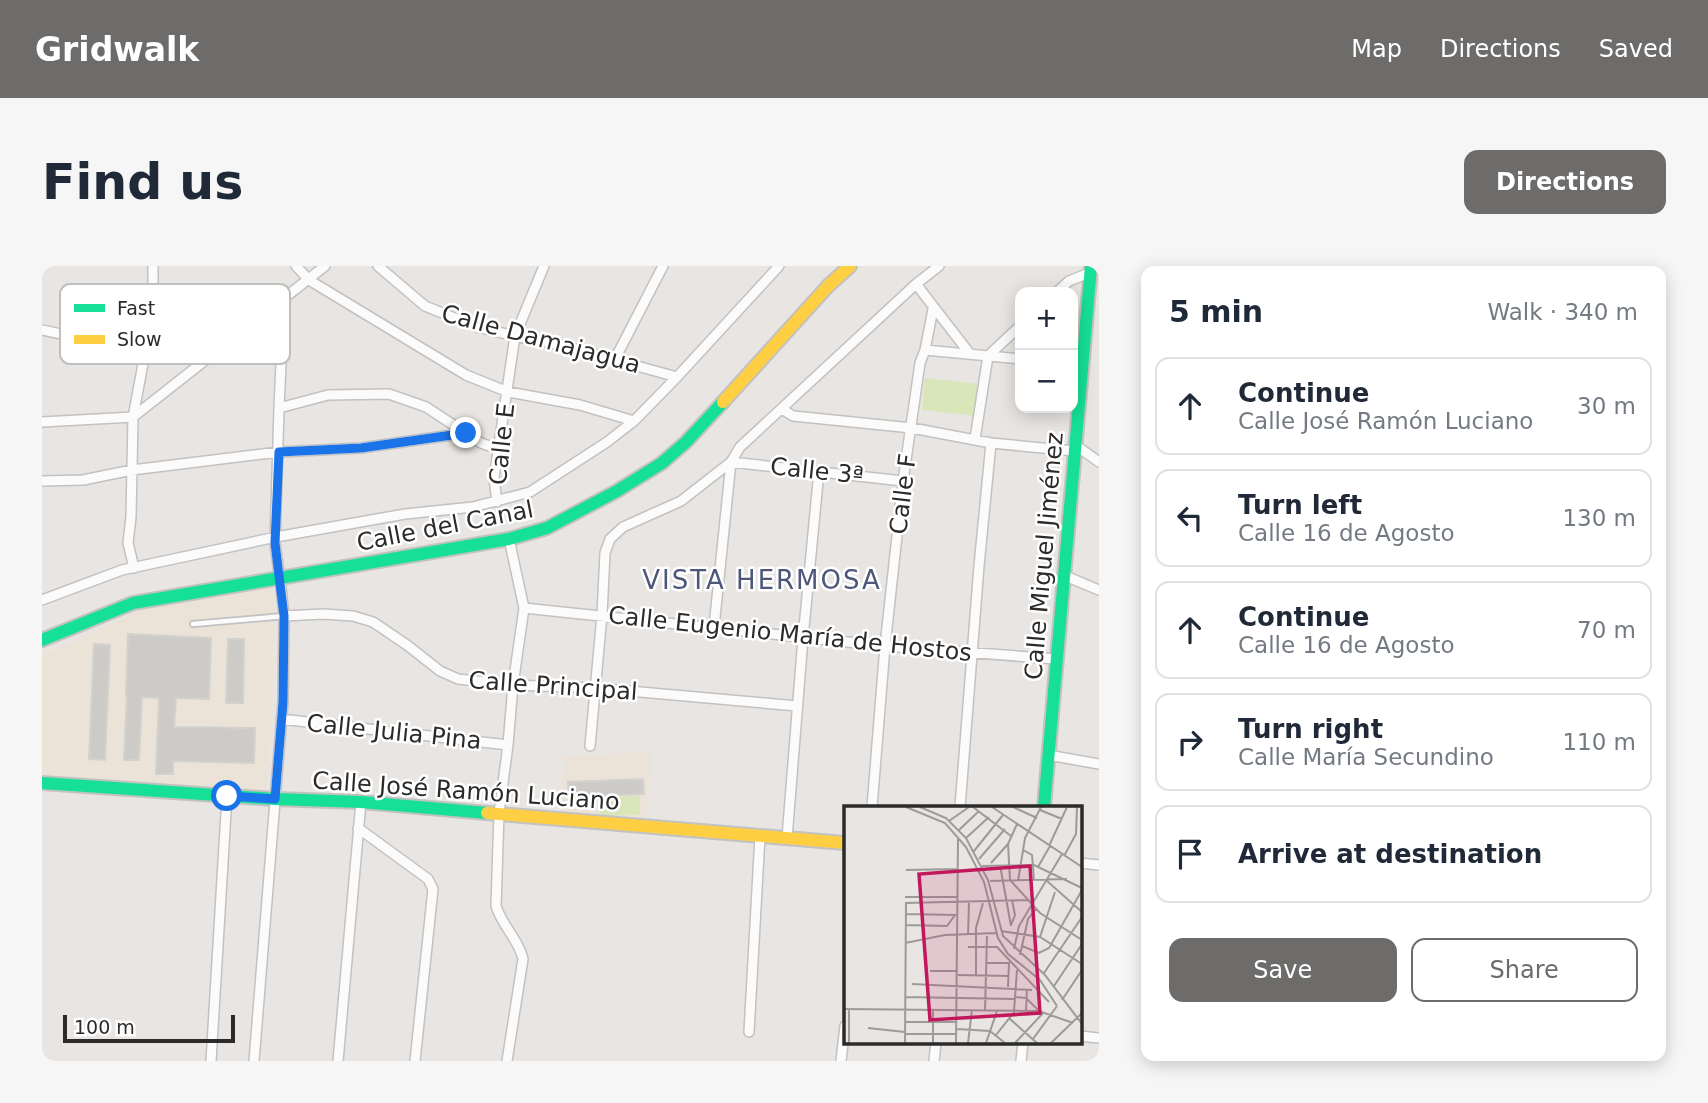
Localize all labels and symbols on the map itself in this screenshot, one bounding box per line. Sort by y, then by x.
legend [60,284,290,364]
text: Fast [117,297,155,319]
street label: Calle Damajagua [438,299,644,379]
text: Slow [117,328,162,350]
street label: Calle E [484,402,520,486]
route end [450,417,481,448]
street label: Calle Miguel Jiménez [1019,431,1069,681]
street label: Calle 3ª [769,452,865,490]
street label: Calle F [884,452,922,536]
street label: Calle del Canal [354,495,536,557]
district label: VISTA HERMOSA [642,565,882,595]
street label: Calle Eugenio María de Hostos [607,601,973,667]
street label: Calle Principal [467,666,639,706]
street label: Calle Julia Pina [305,709,483,755]
street label: Calle José Ramón Luciano [311,766,621,816]
route start [211,780,242,811]
inset map [844,806,1082,1044]
scale bar [63,1012,234,1044]

